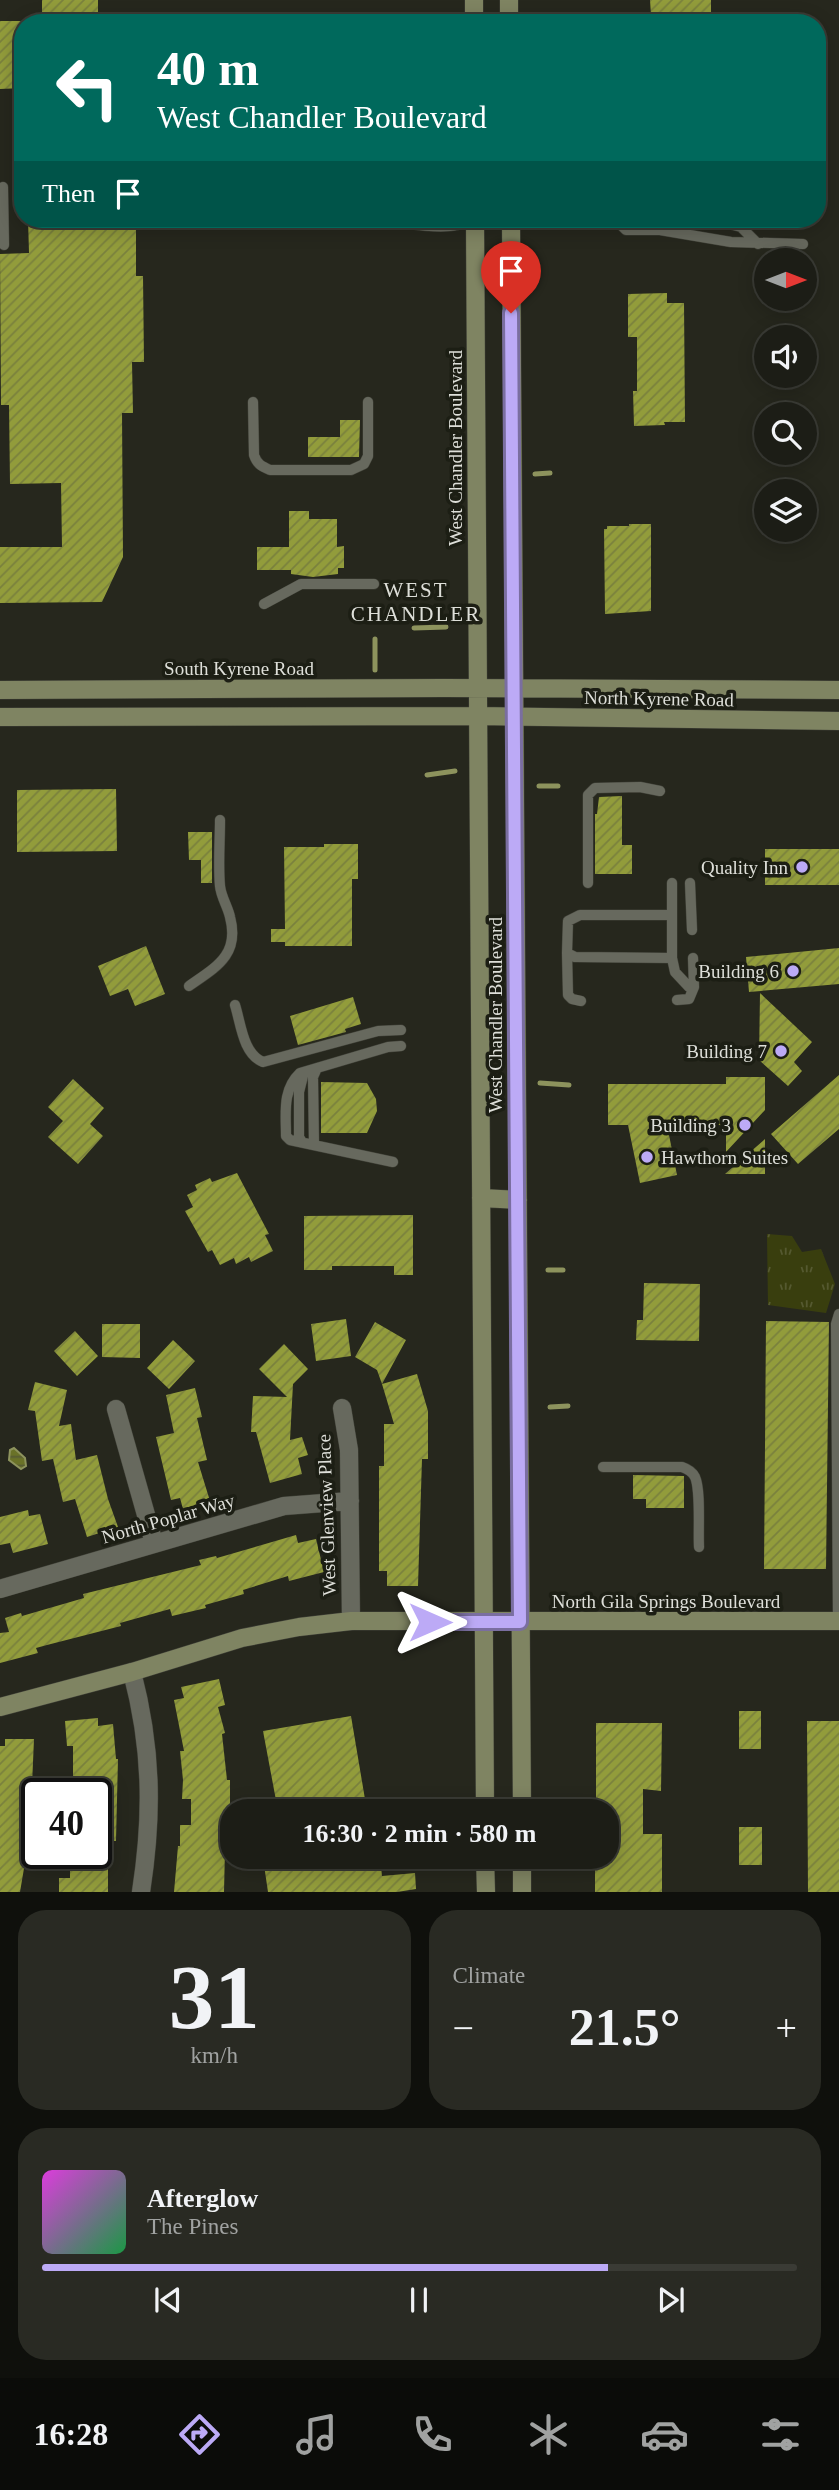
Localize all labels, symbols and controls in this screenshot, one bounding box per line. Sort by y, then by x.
text: 40 m [157,41,259,96]
icon: left [42,42,133,133]
text: West Chandler Boulevard [157,99,487,135]
icon: arrive [109,175,147,213]
text: Then [42,179,95,208]
pin [481,241,541,313]
north arrow [754,248,817,312]
map controls [754,248,817,542]
icon: arrive [492,252,530,290]
button: sound [754,325,817,388]
street label: West Chandler Boulevard [445,350,466,546]
button: search [754,402,817,465]
button: layers [754,479,817,542]
district label: WEST CHANDLER [351,578,481,626]
street label: South Kyrene Road [164,658,314,679]
street label: North Kyrene Road [584,687,735,710]
place label: Quality Inn [701,857,788,878]
marker: Quality Inn [794,859,810,875]
street label: West Chandler Boulevard [485,917,506,1113]
place label: Building 6 [698,961,779,982]
marker: Building 6 [785,963,801,979]
place label: Building 7 [686,1041,767,1062]
marker: Building 7 [773,1043,789,1059]
place label: Building 3 [650,1115,731,1136]
marker: Building 3 [737,1117,753,1133]
place label: Hawthorn Suites [661,1147,788,1168]
marker: Hawthorn Suites [639,1149,655,1165]
street label: West Glenview Place [313,1434,340,1596]
street label: North Poplar Way [99,1489,238,1548]
position arrow [393,1585,467,1659]
street label: North Gila Springs Boulevard [552,1591,781,1612]
speed limit sign: 40 [21,1778,112,1869]
text: 16:30 · 2 min · 580 m [303,1819,537,1848]
text: 31 [169,1947,260,2048]
text: Climate [453,1963,525,1988]
text: 21.5° [569,1999,681,2056]
text: − [453,2007,474,2049]
text: + [776,2007,797,2049]
text: km/h [191,2043,238,2068]
text: Afterglow [147,2184,258,2213]
text: The Pines [147,2214,238,2239]
icon: previous [149,2281,187,2319]
icon: pause [400,2281,438,2319]
icon: next [652,2281,690,2319]
icon: directions [175,2410,224,2459]
icon: music [292,2410,341,2459]
icon: phone [408,2410,457,2459]
icon: climate [524,2410,573,2459]
icon: car [640,2410,689,2459]
icon: filters [756,2410,805,2459]
text: 16:28 [34,2416,108,2452]

